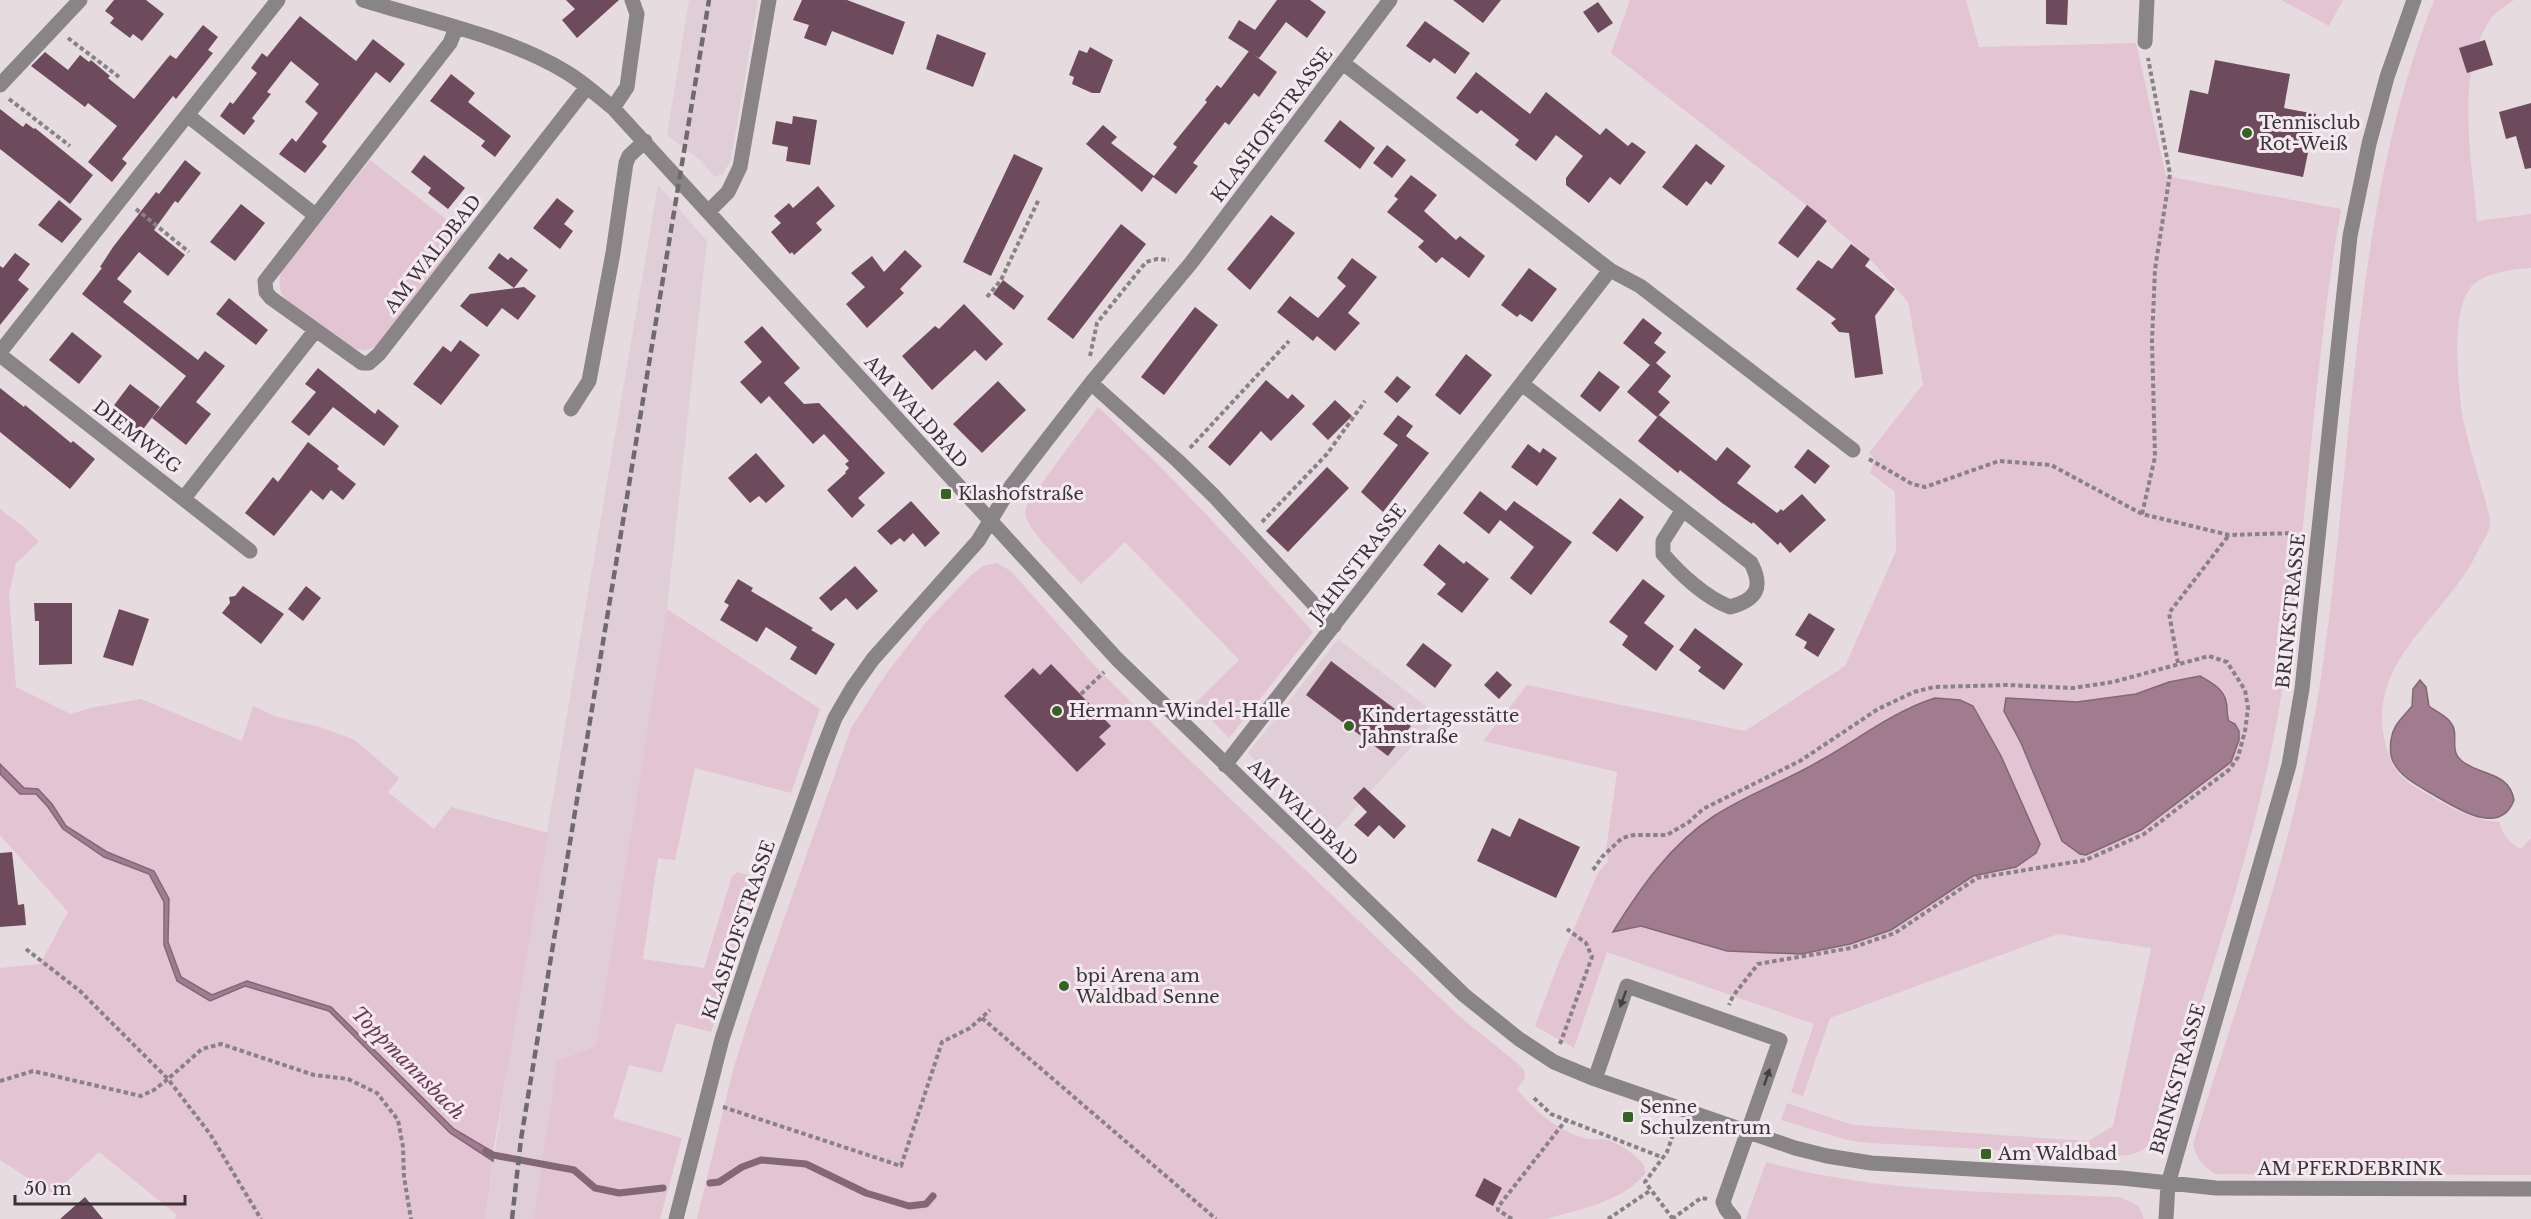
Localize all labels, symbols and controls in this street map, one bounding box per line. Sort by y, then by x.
street label: KLASHOFSTRASSE [1207,43,1337,207]
place label: Tennisclub Rot-Weiß [2259,112,2360,155]
marker: Tennisclub Rot-Weiß [2240,126,2254,140]
street label: AM WALDBAD [379,191,486,318]
street label: AM WALDBAD [859,350,972,473]
street label: DIEMWEG [89,396,186,478]
place label: Klashofstraße [958,483,1084,505]
marker: Klashofstraße [939,487,953,501]
street label: JAHNSTRASSE [1304,500,1411,628]
street label: BRINKSTRASSE [2272,532,2310,690]
place label: Hermann-Windel-Halle [1069,700,1290,722]
marker: Hermann-Windel-Halle [1050,704,1064,718]
place label: Kindertagesstätte Jahnstraße [1359,705,1519,748]
marker: Kindertagesstätte Jahnstraße [1342,719,1356,733]
street label: AM WALDBAD [1243,754,1362,871]
street label: KLASHOFSTRASSE [698,837,780,1023]
place label: bpi Arena am Waldbad Senne [1075,965,1220,1008]
marker: bpi Arena am Waldbad Senne [1057,979,1071,993]
one-way arrow [1617,990,1627,1008]
water label: Toppmannsbach [346,1001,470,1125]
street label: BRINKSTRASSE [2146,1001,2210,1157]
one-way arrow [1763,1068,1773,1086]
place label: Senne Schulzentrum [1640,1096,1771,1139]
marker: Senne Schulzentrum [1621,1110,1635,1124]
place label: Am Waldbad [1997,1143,2117,1165]
marker: Am Waldbad [1979,1147,1993,1161]
street label: AM PFERDEBRINK [2257,1158,2443,1180]
scale bar [15,1168,184,1206]
text: 50 m [24,1178,72,1200]

